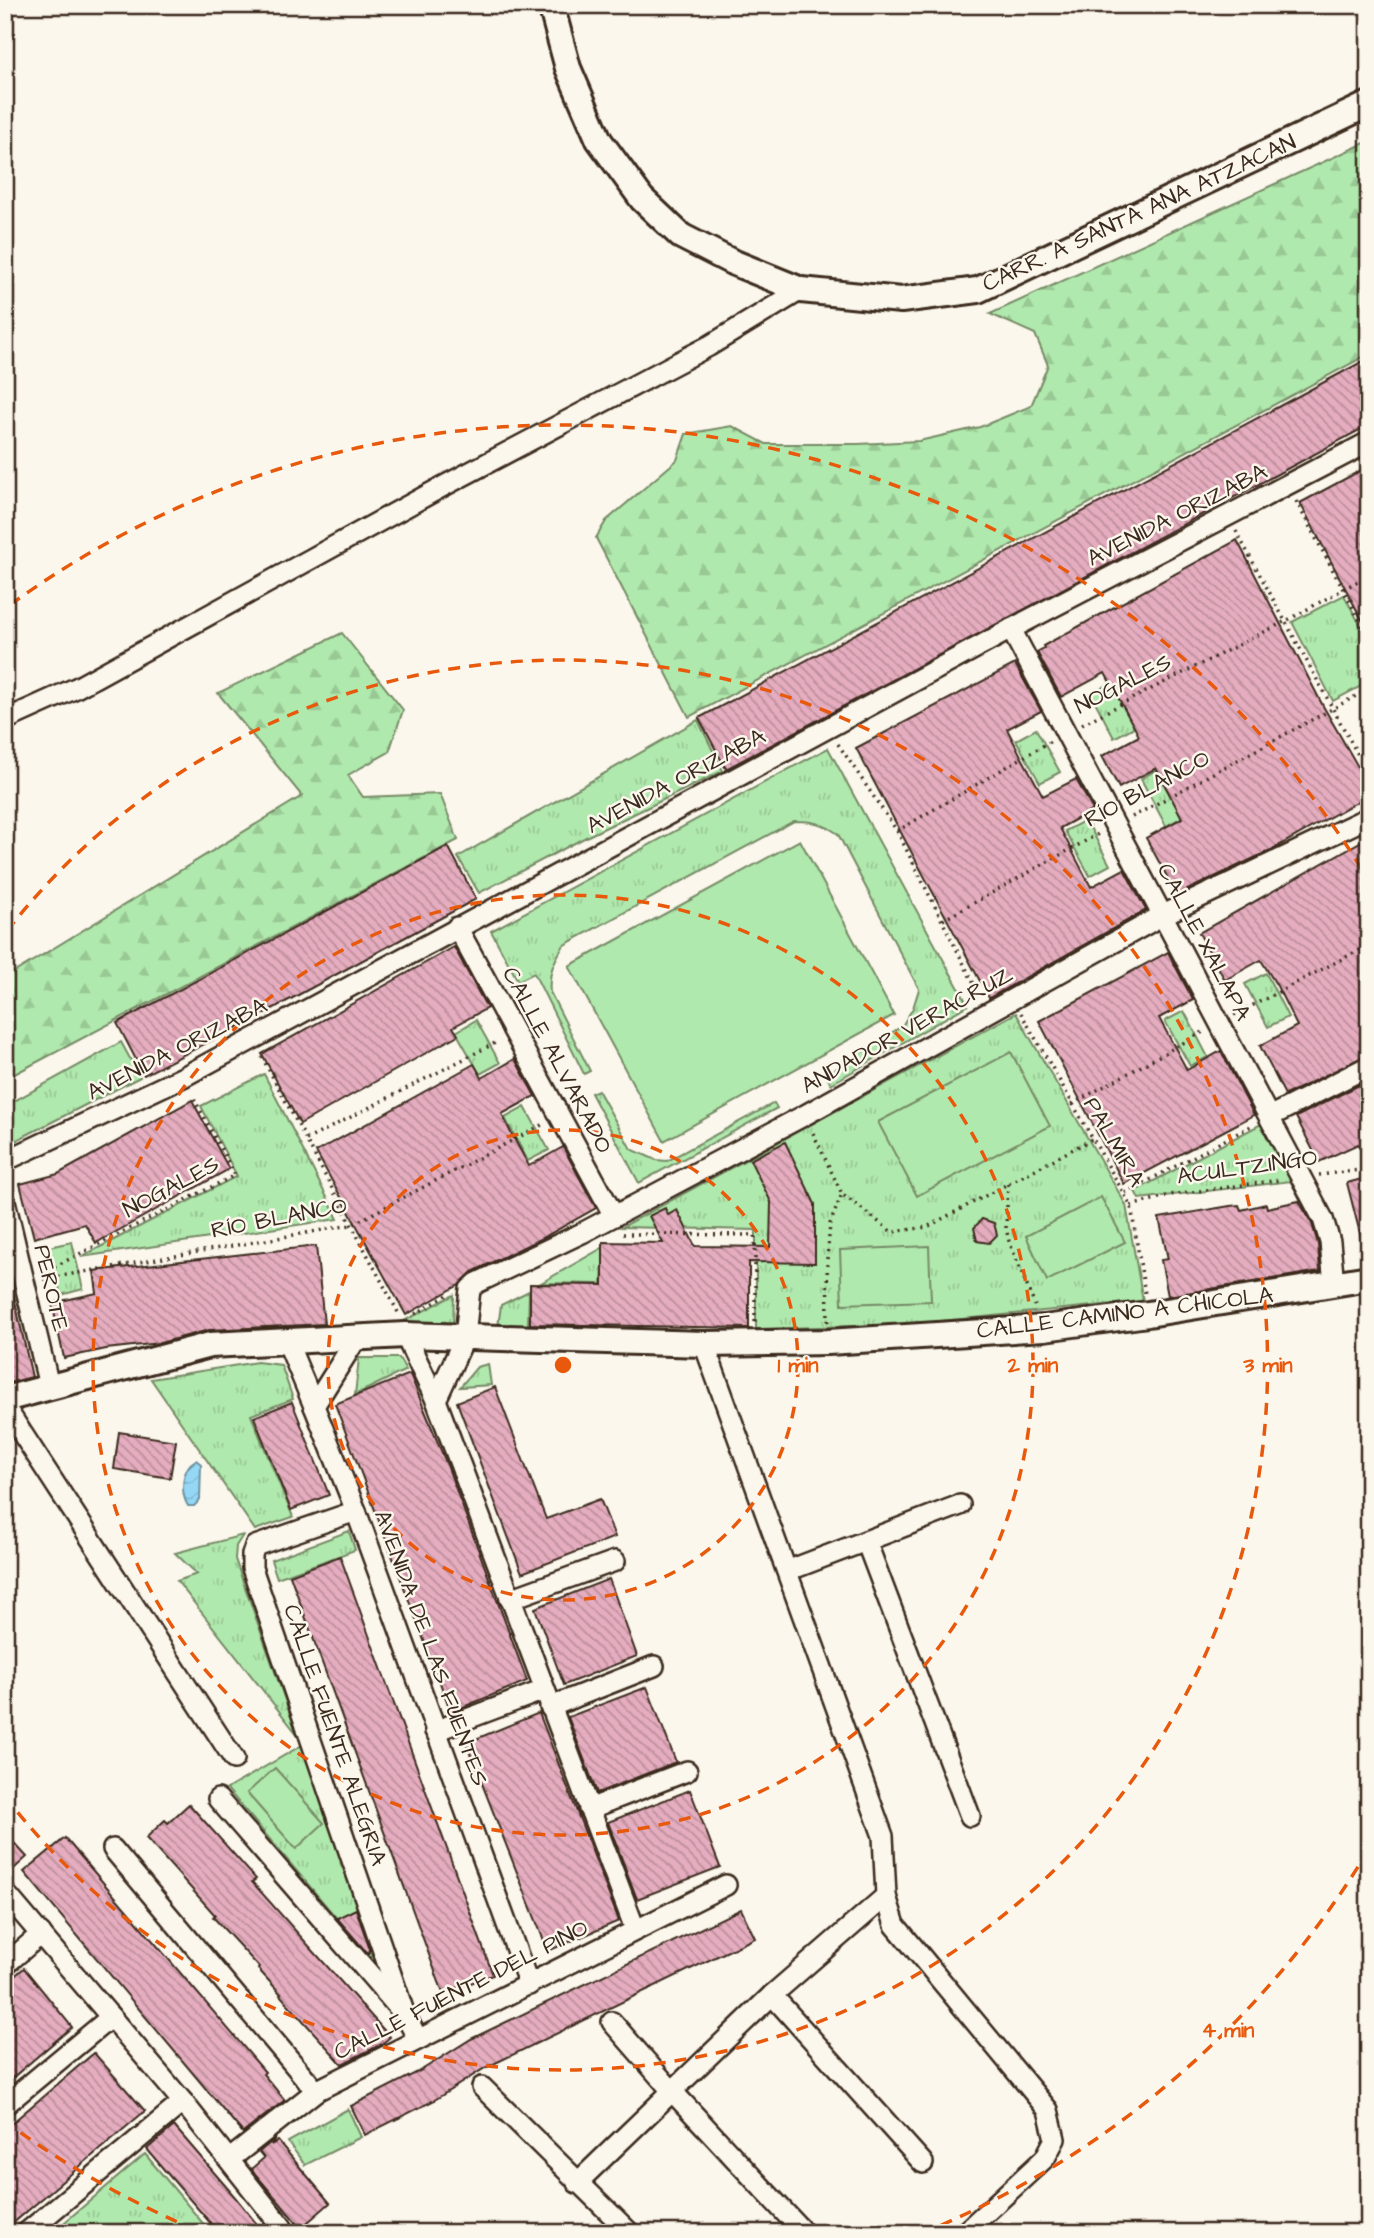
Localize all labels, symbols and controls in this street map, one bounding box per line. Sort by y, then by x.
street label: CARR. A SANTA ANA ATZACAN [977,126,1301,300]
street label: AVENIDA ORIZABA [1081,456,1273,574]
street label: NOGALES [1069,646,1177,722]
street label: AVENIDA ORIZABA [581,720,771,842]
street label: RÍO BLANCO [1079,743,1215,835]
street label: CALLE XALAPA [1149,858,1259,1027]
street label: ANDADOR VERACRUZ [795,958,1019,1102]
street label: CALLE ALVARADO [494,961,620,1159]
street label: AVENIDA ORIZABA [81,990,273,1108]
street label: PALMIRA [1075,1091,1153,1193]
street label: ACULTZINGO [1175,1141,1319,1193]
street label: NOGALES [117,1148,225,1226]
street label: RÍO BLANCO [208,1189,350,1247]
street label: PEROTE [26,1242,77,1335]
street label: CALLE CAMINO A CHICOLA [975,1279,1275,1347]
text: 1 min [777,1351,819,1380]
text: 2 min [1007,1351,1059,1380]
text: 3 min [1242,1351,1293,1380]
centre of rings [551,1353,575,1377]
street label: AVENIDA DE LAS FUENTES [366,1506,496,1791]
street label: CALLE FUENTE ALEGRIA [275,1600,395,1870]
street label: CALLE FUENTE DEL PINO [328,1912,594,2068]
text: 4 min [1202,2016,1255,2045]

